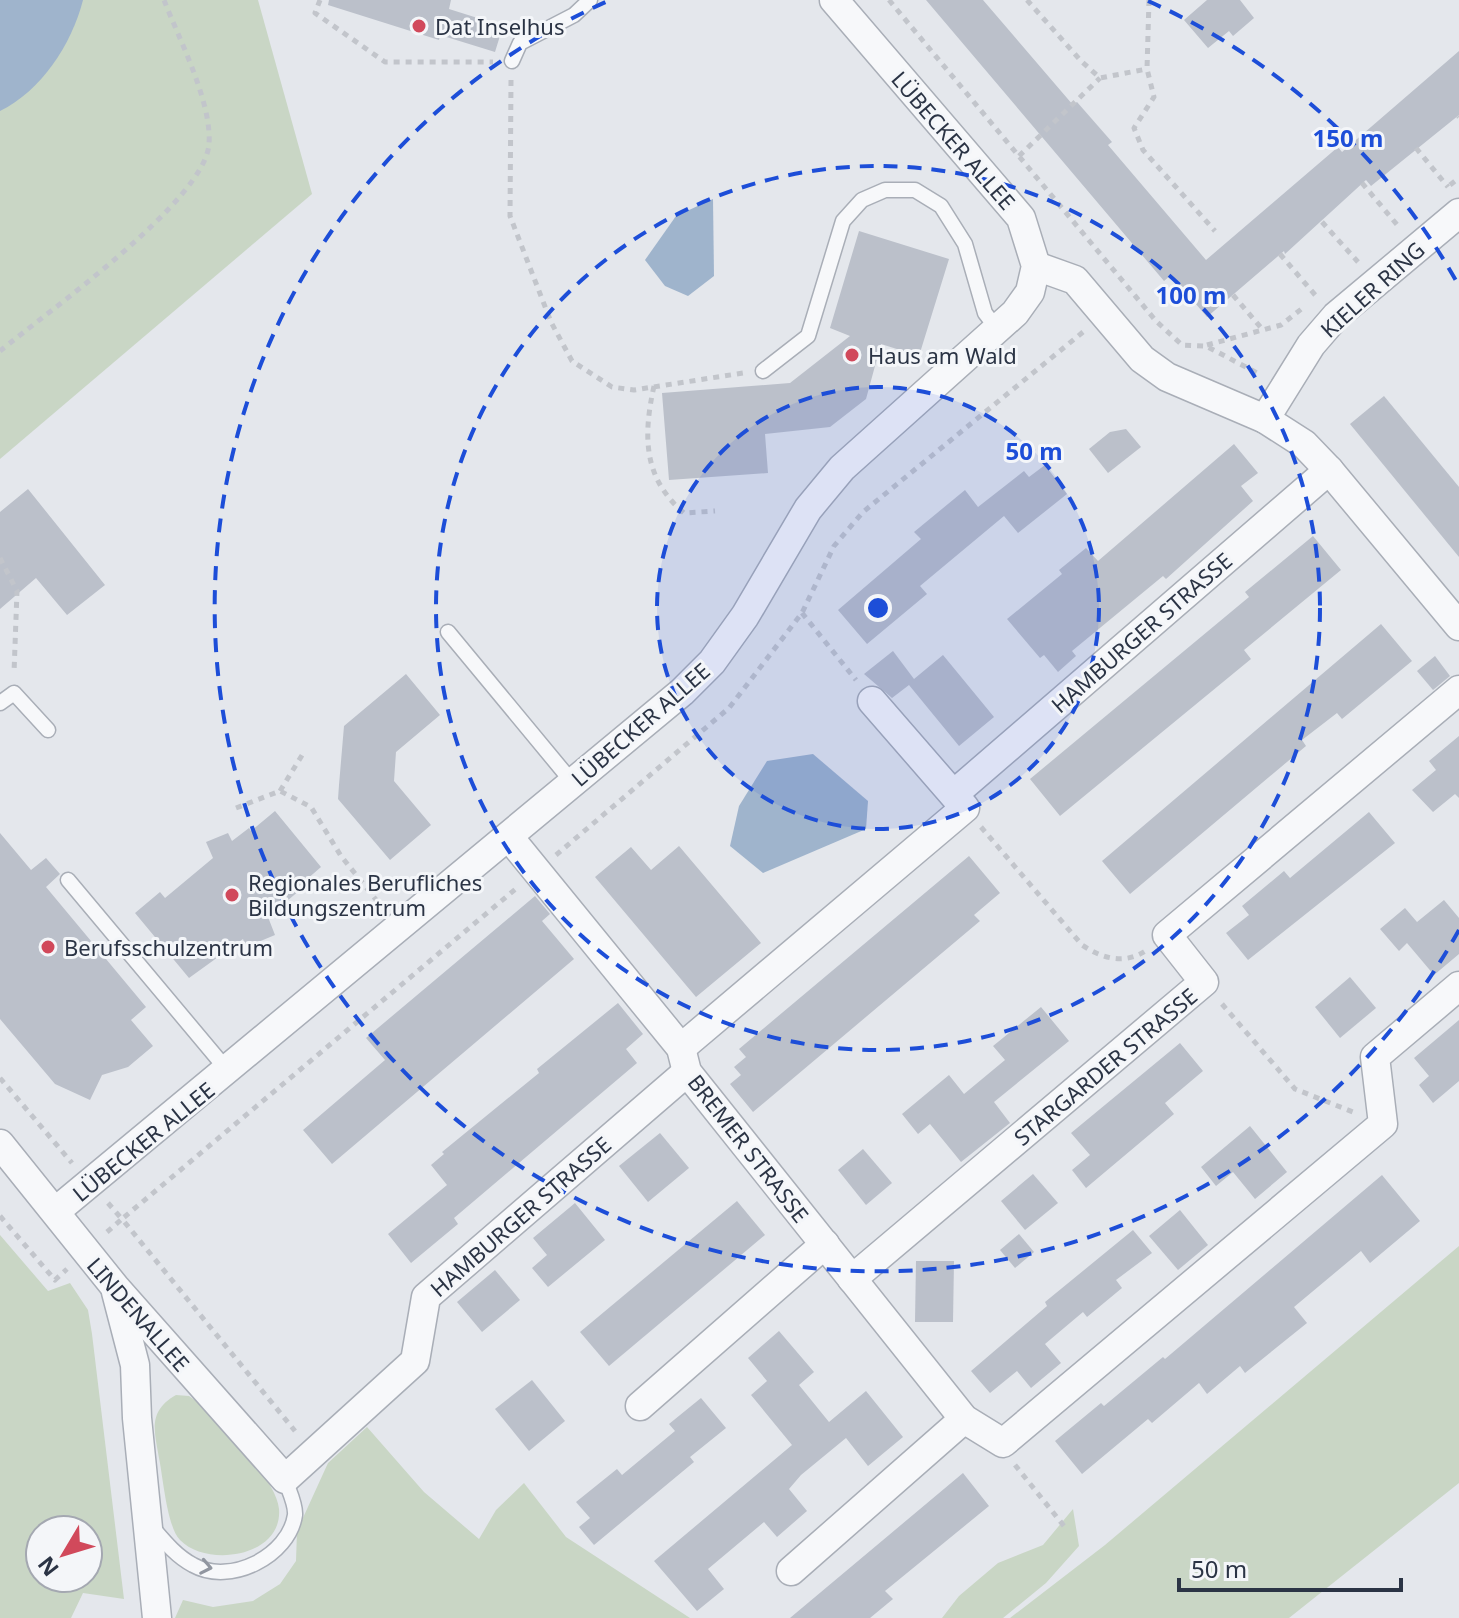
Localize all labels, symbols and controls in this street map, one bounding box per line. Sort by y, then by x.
place label: Dat Inselhus [435,11,564,41]
marker: Dat Inselhus [410,17,428,35]
street label: LÜBECKER ALLEE [885,64,1023,216]
text: 150 m [1313,121,1383,154]
street label: KIELER RING [1314,234,1430,344]
text: 100 m [1156,278,1226,311]
place label: Haus am Wald [868,340,1017,370]
marker: Haus am Wald [843,346,861,364]
text: 50 m [1005,434,1063,467]
street label: HAMBURGER STRASSE [1044,545,1238,719]
centre of rings [864,594,892,622]
street label: LÜBECKER ALLEE [564,655,716,793]
place label: Regionales Berufliches Bildungszentrum [248,867,482,922]
marker: Regionales Berufliches Bildungszentrum [223,886,241,904]
place label: Berufsschulzentrum [64,932,273,962]
marker: Berufsschulzentrum [39,938,57,956]
street label: STARGARDER STRASSE [1007,980,1203,1152]
street label: BREMER STRASSE [682,1068,816,1228]
street label: LÜBECKER ALLEE [66,1074,220,1208]
street label: HAMBURGER STRASSE [423,1129,617,1303]
street label: LINDENALLEE [81,1250,197,1378]
north arrow [24,1514,104,1594]
scale bar [1179,1542,1401,1592]
text: N [30,1551,65,1583]
text: 50 m [1191,1552,1247,1585]
one-way arrow [199,1558,212,1575]

